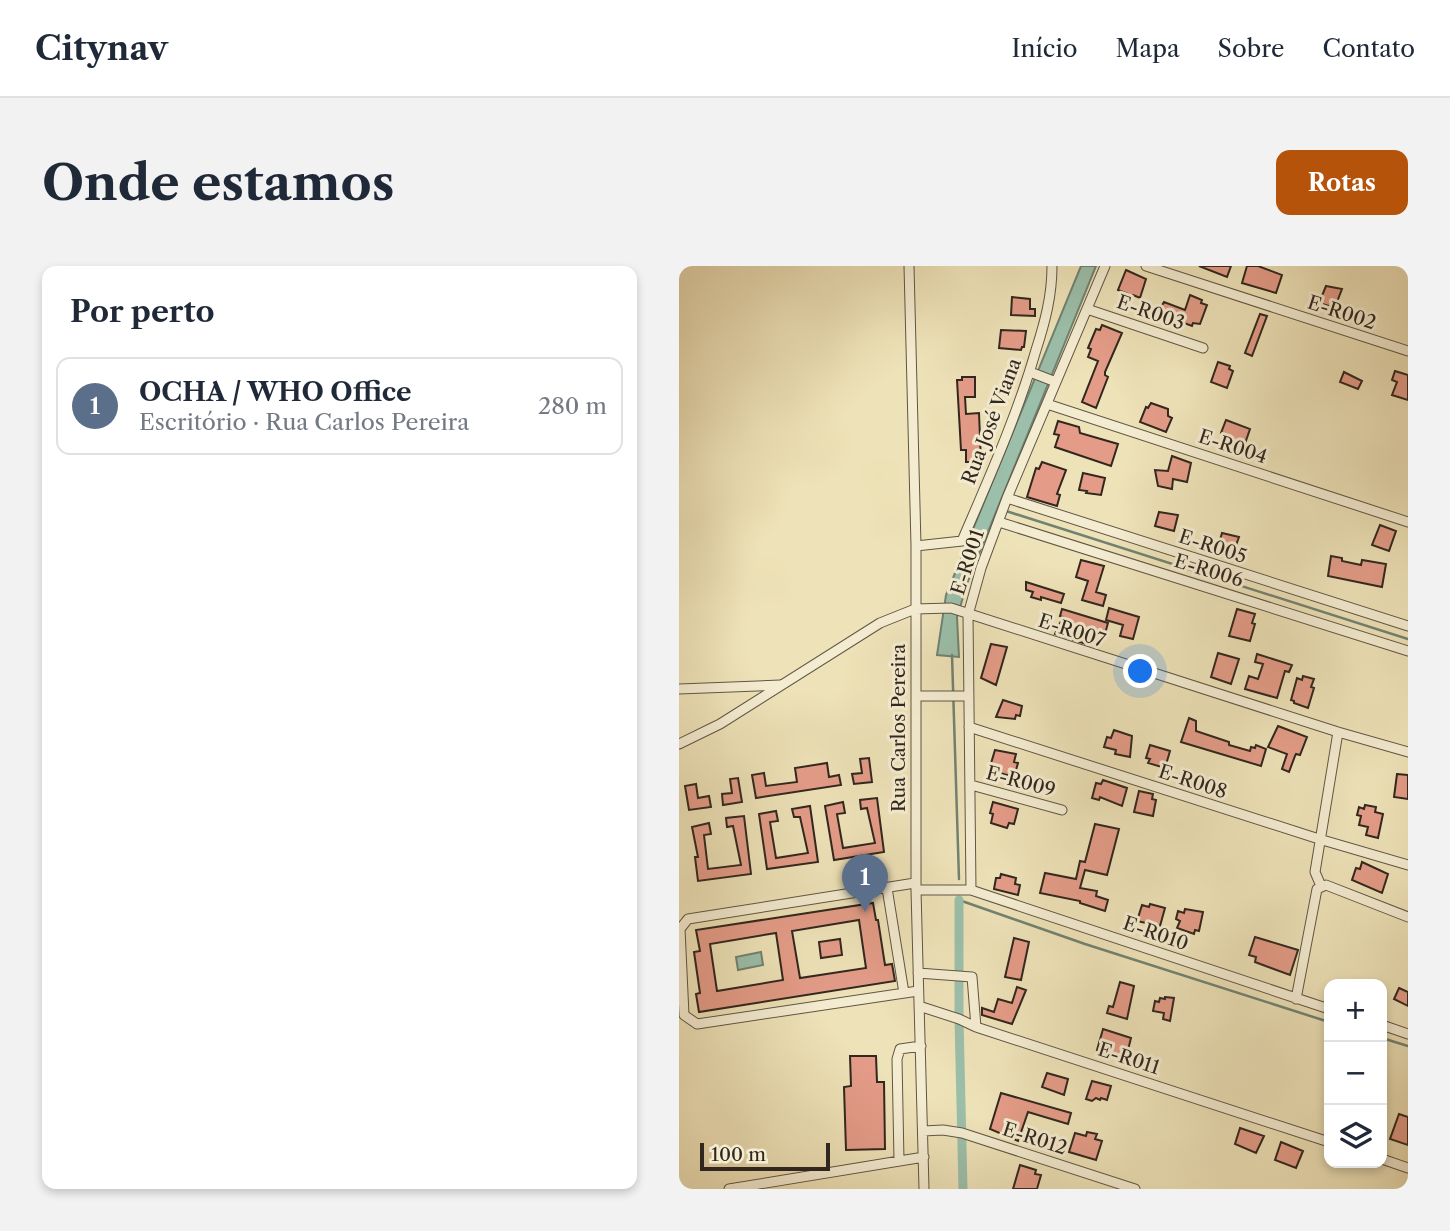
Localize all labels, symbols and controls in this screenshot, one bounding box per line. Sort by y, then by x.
text: Citynav [35,28,168,69]
text: Início [1011,34,1077,63]
text: Mapa [1115,34,1180,63]
text: Sobre [1218,34,1284,63]
text: Contato [1322,34,1415,63]
button: Rotas [1276,150,1408,215]
text: Onde estamos [42,152,394,213]
street label: E-R003 [1114,290,1188,335]
street label: E-R002 [1305,291,1379,334]
text: Por perto [70,293,215,330]
street label: Rua José Viana [957,355,1026,488]
text: OCHA / WHO Office [139,376,412,408]
text: 1 [90,392,100,420]
text: 280 m [538,392,607,420]
text: Escritório · Rua Carlos Pereira [139,408,469,436]
street label: E-R004 [1196,425,1270,468]
street label: E-R005 [1176,525,1250,568]
street label: E-R001 [946,526,989,598]
street label: E-R006 [1172,549,1246,592]
street label: E-R007 [1035,609,1109,652]
street label: Rua Carlos Pereira [887,644,910,812]
your location [1123,654,1157,688]
street label: E-R008 [1156,760,1230,803]
street label: E-R009 [984,761,1058,802]
pin: 1 [842,854,888,912]
street label: E-R010 [1120,912,1192,955]
map controls [1324,979,1387,1168]
button: + [1324,979,1387,1042]
street label: E-R011 [1095,1038,1163,1079]
button: − [1324,1042,1387,1105]
button: layers [1324,1105,1387,1168]
street label: E-R012 [1000,1117,1070,1160]
scale bar [700,1140,829,1172]
text: 100 m [711,1143,766,1166]

